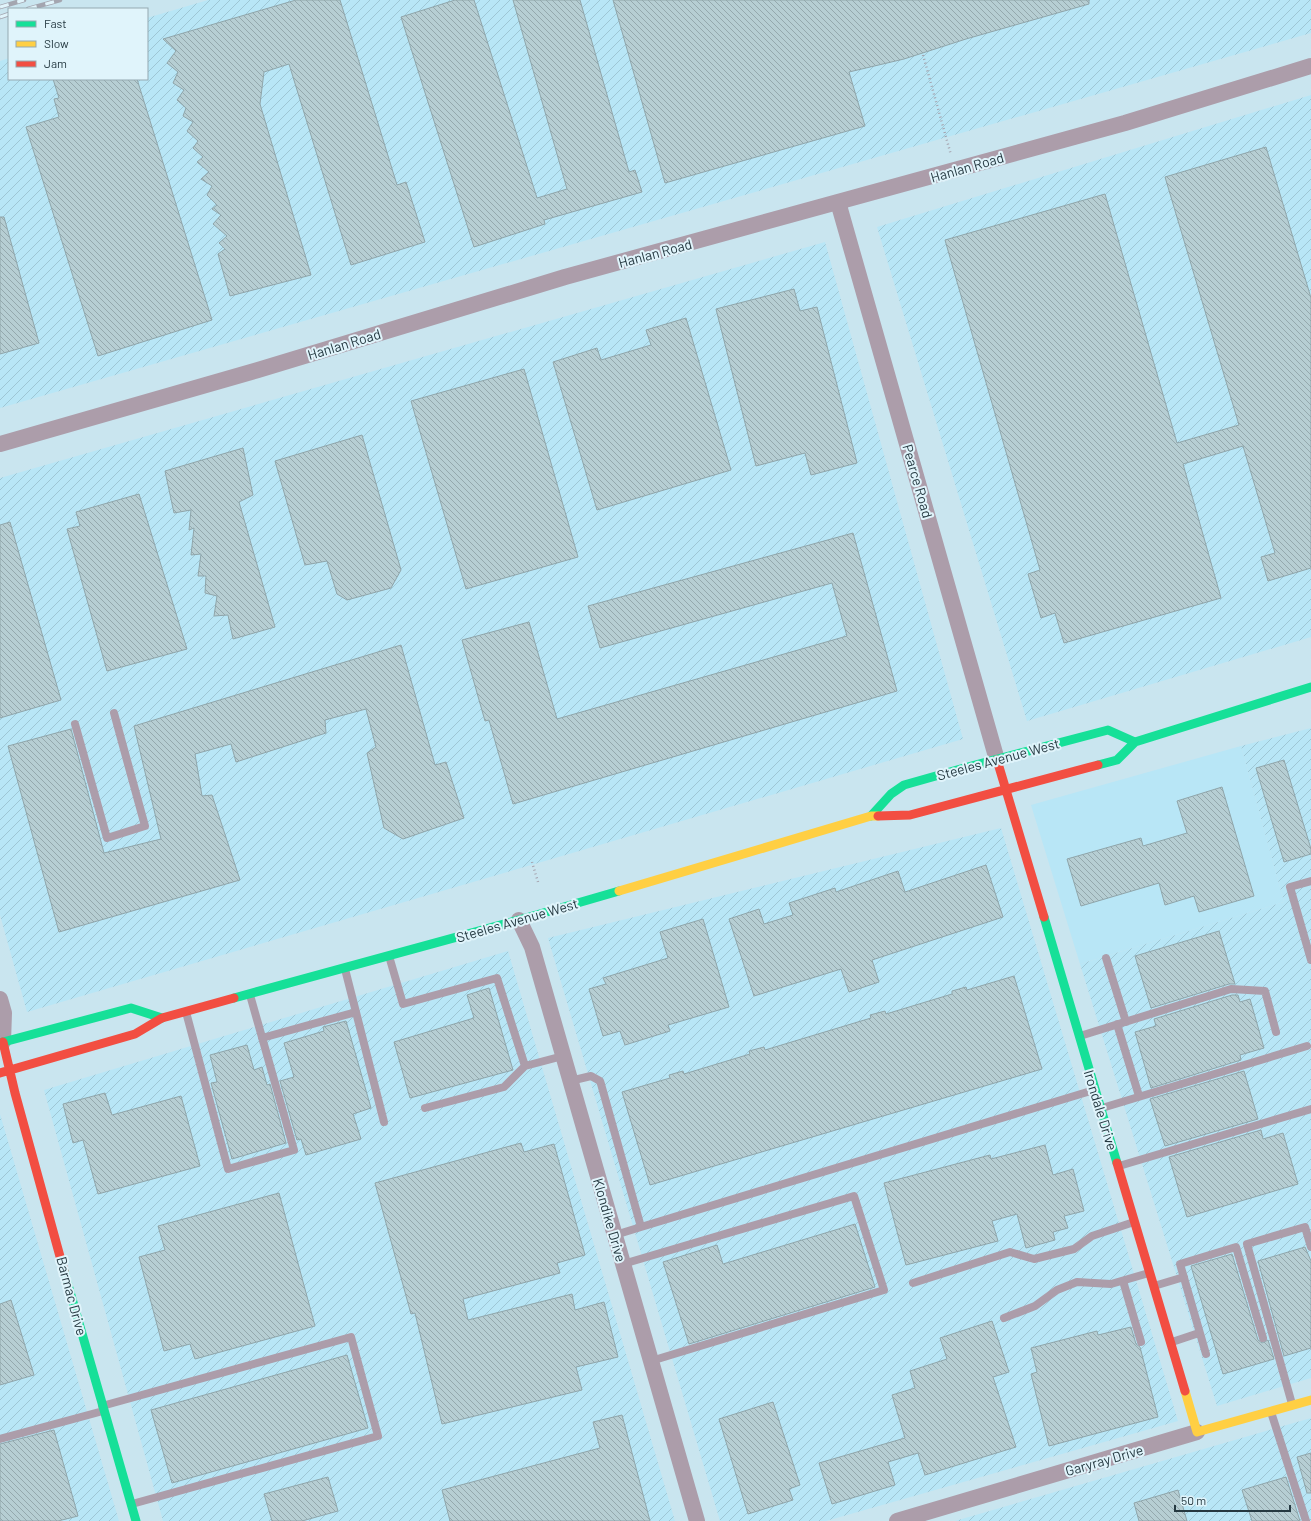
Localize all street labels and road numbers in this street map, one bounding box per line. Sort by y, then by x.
street label: Hanlan Road [928,148,1006,186]
street label: Hanlan Road [616,235,694,271]
street label: Hanlan Road [305,325,383,363]
street label: Pearce Road [899,442,937,520]
street label: Steeles Avenue West [935,734,1061,784]
street label: Steeles Avenue West [454,894,580,946]
street label: Irondale Drive [1081,1068,1121,1152]
street label: Klondike Drive [590,1176,630,1264]
street label: Barmac Drive [53,1255,91,1337]
street label: Garyray Drive [1063,1441,1145,1479]

